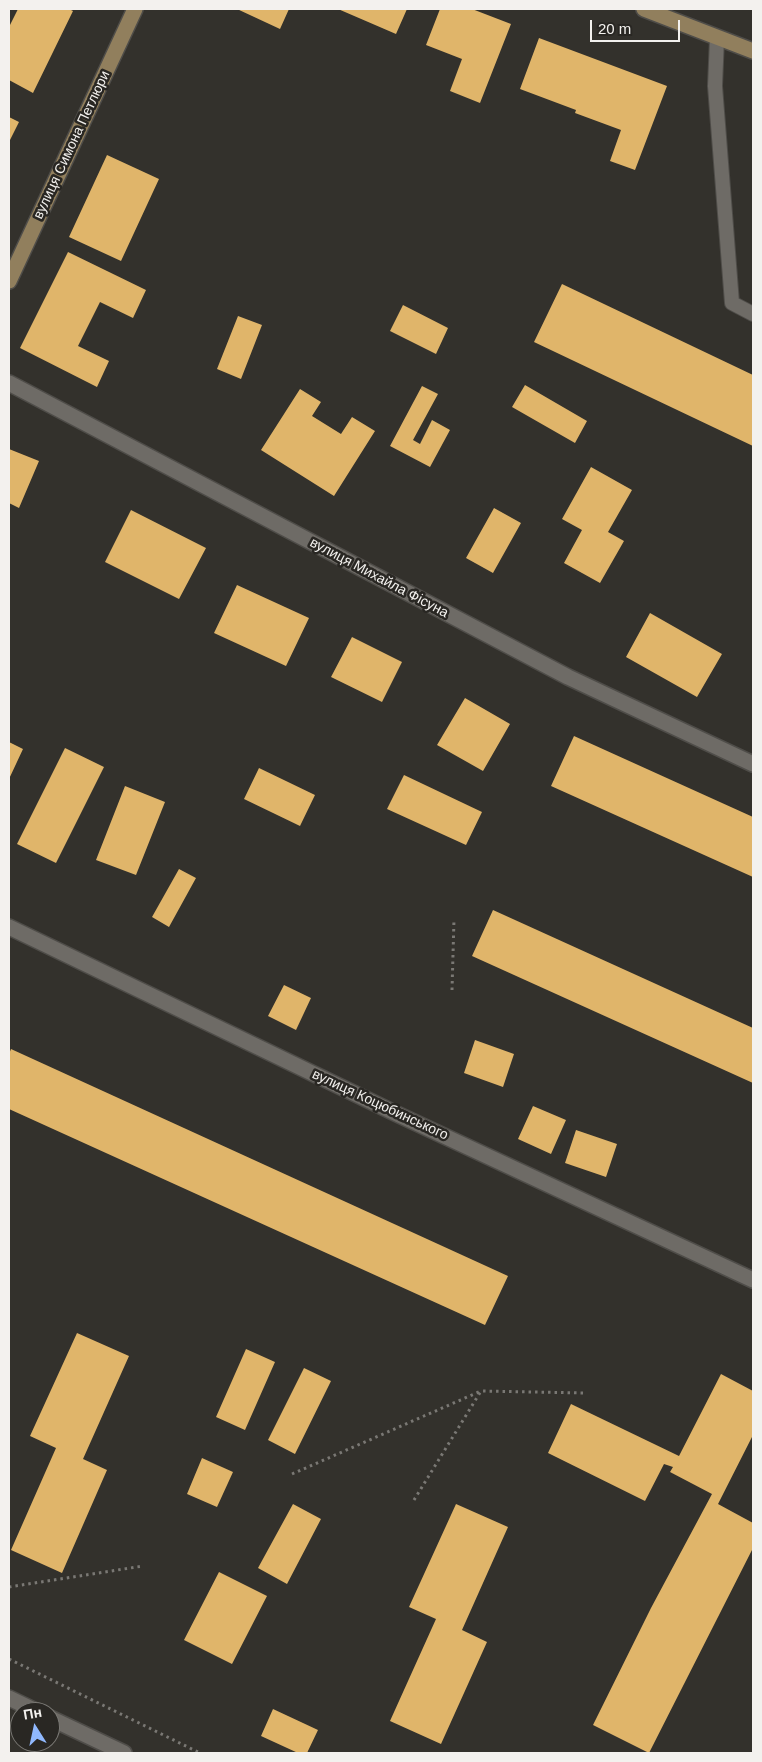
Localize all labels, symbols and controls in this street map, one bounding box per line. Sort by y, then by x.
scale bar [592,10,682,42]
text: 20 m [598,20,631,37]
street label: вулиця Симона Петлюри [30,68,114,222]
street label: вулиця Михайла Фісуна [307,534,451,622]
street label: вулиця Коцюбинського [309,1066,451,1144]
north arrow [10,1702,60,1752]
text: Пн [22,1704,43,1723]

